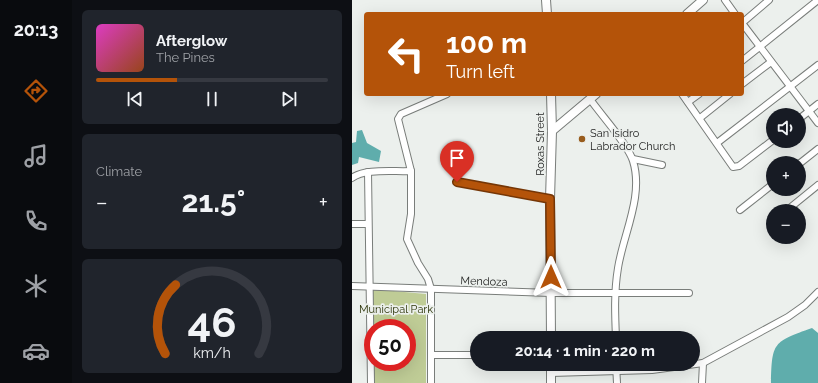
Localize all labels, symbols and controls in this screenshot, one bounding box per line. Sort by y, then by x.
text: 20:13 [14,19,58,40]
text: 100 m [446,27,527,60]
icon: left [380,28,432,80]
text: Afterglow [156,32,227,50]
text: The Pines [156,50,215,65]
text: Turn left [446,61,515,82]
icon: directions [22,77,50,105]
icon: previous [124,88,146,110]
icon: pause [201,88,223,110]
icon: next [278,88,300,110]
map controls [766,108,806,244]
button: sound [766,108,806,148]
street label: Roxas Street [534,112,547,176]
place label: San Isidro Labrador Church [590,127,675,153]
marker: San Isidro Labrador Church [577,134,587,144]
pin [440,141,474,182]
icon: music [22,142,50,170]
icon: arrive [446,147,468,169]
button: + [766,156,806,196]
text: Climate [96,164,142,179]
text: 21.5° [182,184,245,219]
text: − [96,189,108,215]
text: + [319,189,328,215]
button: − [766,204,806,244]
icon: phone [22,207,50,235]
position arrow [530,256,572,298]
icon: climate [22,272,50,300]
street label: Mendoza [460,274,508,289]
text: 46 [188,298,236,347]
park label: Municipal Park [359,303,433,316]
speed limit sign: 50 [364,319,416,371]
icon: car [22,337,50,365]
text: 20:14 · 1 min · 220 m [515,342,655,360]
text: km/h [193,344,231,360]

